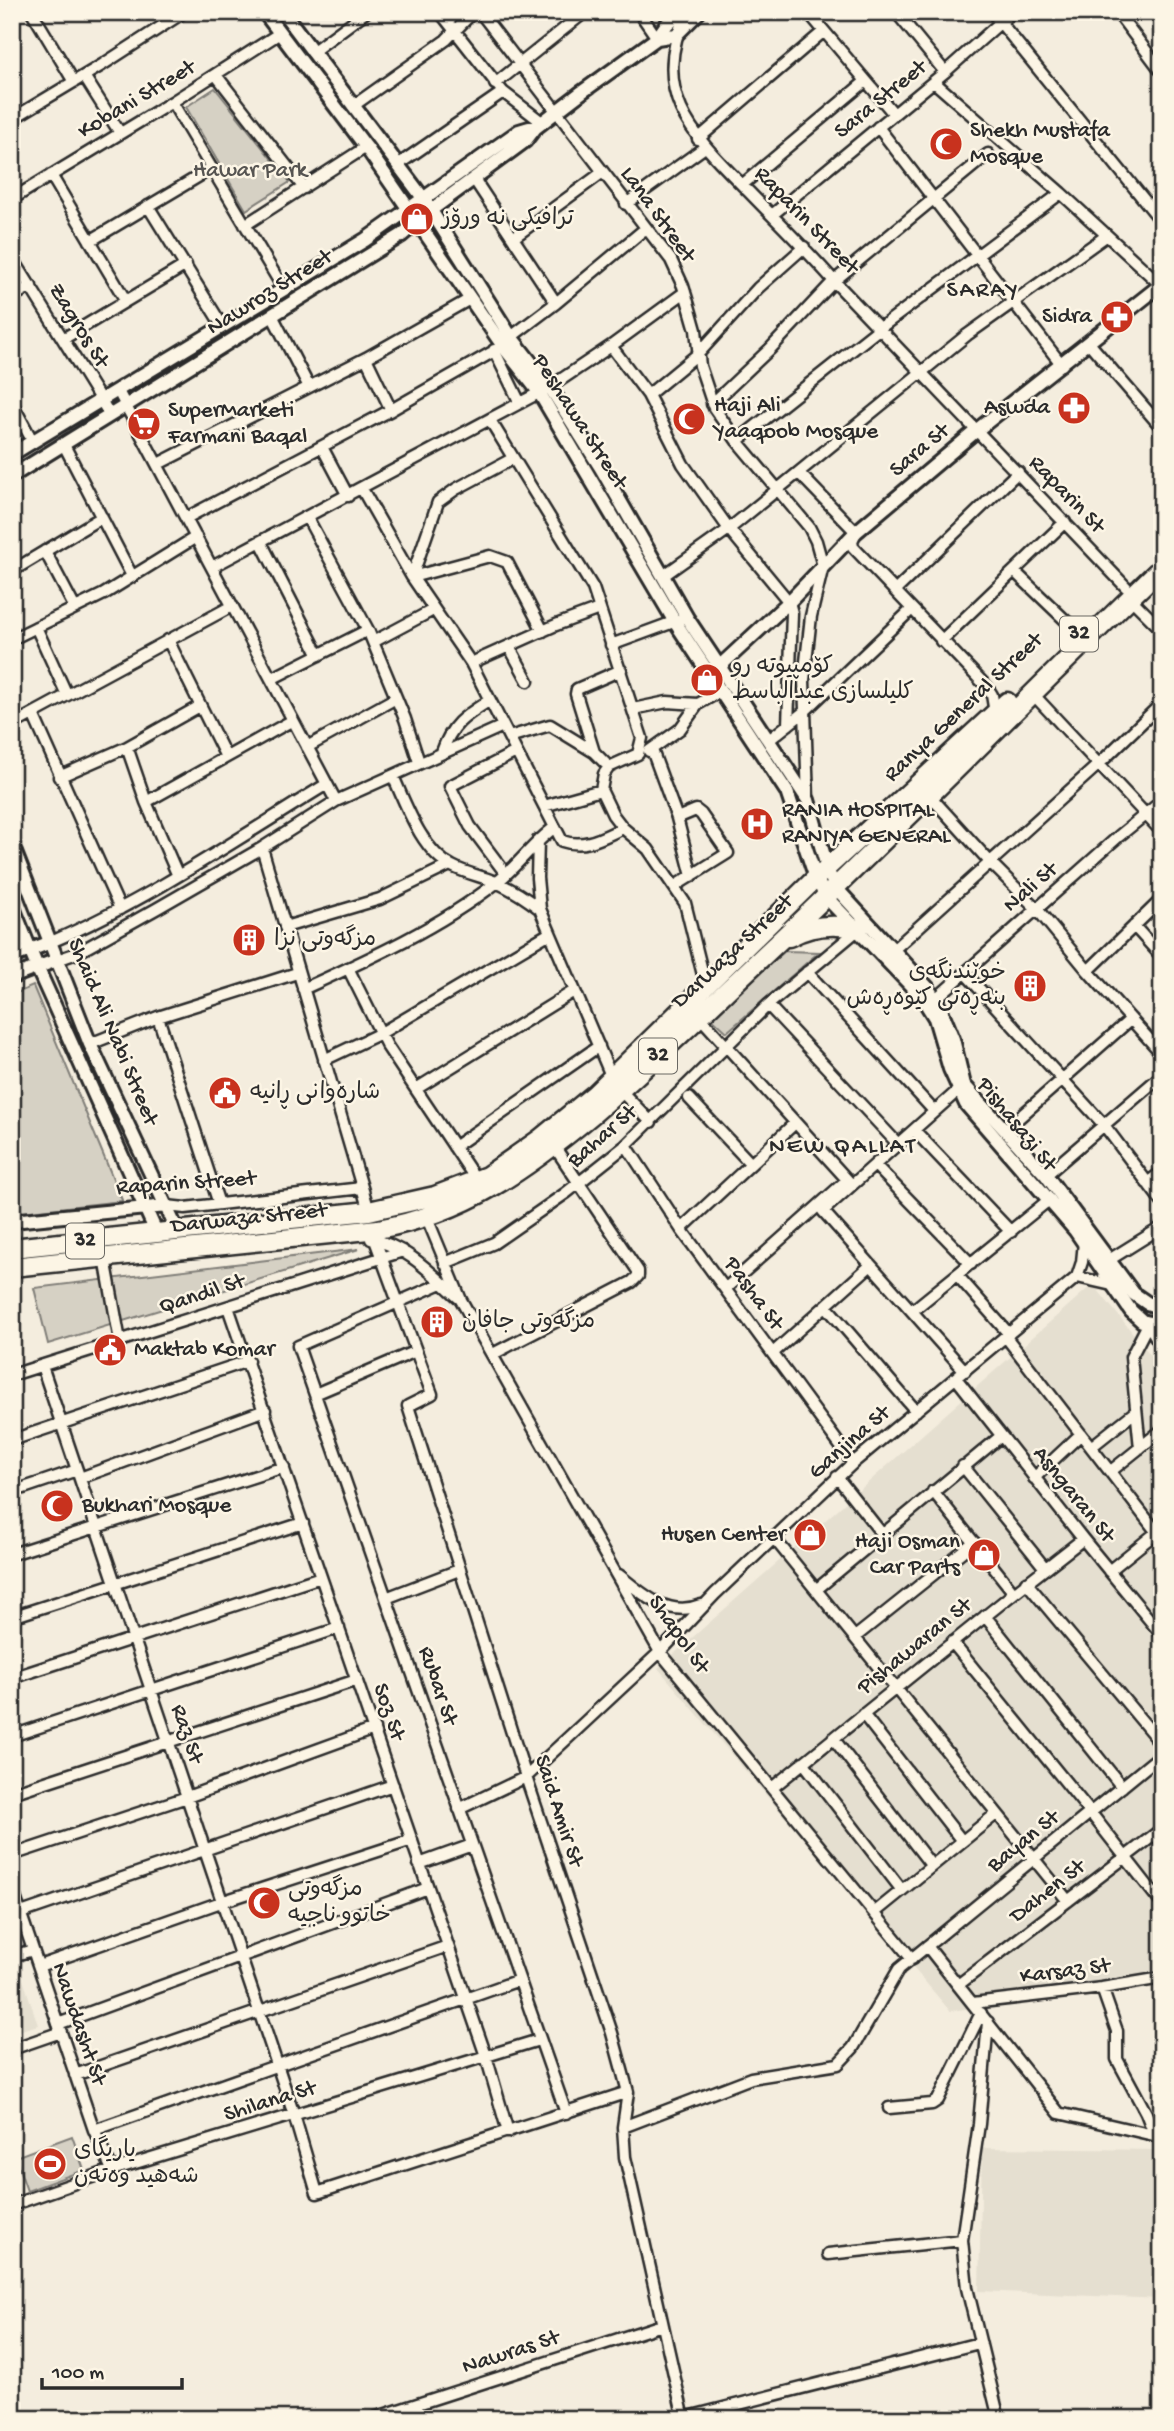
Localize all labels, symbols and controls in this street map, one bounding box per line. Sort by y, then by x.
street label: Kobani Street [73,54,202,146]
street label: Sara Street [829,54,934,145]
place label: Shekh Mustafa Mosque [970,118,1111,171]
mosque icon: Shekh Mustafa Mosque [927,125,965,163]
park label: Hawar Park [193,158,310,185]
street label: Raparin Street [748,161,865,282]
street label: Lana Street [613,162,702,269]
shop icon: ترافیکی نه ورۆز [398,200,436,238]
place label: ترافیکی نه ورۆز [440,206,574,233]
street label: Nawroz Street [202,243,339,342]
district label: SARAY [946,277,1020,306]
street label: Zagros St [41,279,115,375]
pharmacy icon: Sidra [1098,298,1136,336]
place label: Sidra [1042,304,1093,331]
street label: Peshawa Street [525,349,634,496]
pharmacy icon: Aswda [1055,389,1093,427]
place label: Haji Ali Yaaqoob Mosque [712,393,879,446]
place label: Aswda [984,395,1051,422]
place label: SuperMarketi Farmani Baqal [167,398,307,451]
mosque icon: Haji Ali Yaaqoob Mosque [670,400,708,438]
supermarket icon: SuperMarketi Farmani Baqal [125,405,163,443]
street label: Sara St [885,417,957,484]
street label: Raparin St [1022,450,1111,541]
road number: 32 [1060,616,1098,652]
street label: Ranya General Street [879,626,1050,789]
place label: کۆمپیوته رو کلیلسازی عبدالباسط [730,654,914,707]
shop icon: کۆمپیوته رو کلیلسازی عبدالباسط [688,661,726,699]
place label: RANIA HOSPITAL RANIYA GENERAL [782,798,952,851]
hospital icon: RANIA HOSPITAL RANIYA GENERAL [738,805,776,843]
street label: Nali St [998,856,1065,919]
street label: Darwaza Street [665,888,800,1016]
building icon: مزگەوتی نزا [230,921,268,959]
place label: مزگەوتی نزا [274,924,376,954]
street label: Shaid Ali Nabi Street [60,934,164,1131]
place label: خوێندنگەی بنەڕەتی کێوەڕەش [847,957,1006,1015]
building icon: خوێندنگەی بنەڕەتی کێوەڕەش [1011,967,1049,1005]
road number: 32 [639,1038,677,1074]
street label: Pishasazi St [969,1072,1063,1179]
public building icon: شارەوانی ڕانیە [206,1074,244,1112]
place label: شارەوانی ڕانیە [250,1080,380,1109]
street label: Bahar St [562,1098,645,1175]
district label: NEW QALLAT [769,1133,917,1162]
street label: Raparin Street [115,1166,258,1202]
street label: Darwaza Street [168,1197,330,1241]
road number: 32 [66,1224,104,1258]
street label: Pasha St [717,1251,790,1337]
street label: Qandil St [156,1268,250,1321]
building icon: مزگەوتی جافان [418,1303,456,1341]
place label: مزگەوتی جافان [462,1306,595,1336]
public building icon: Maktab Komar [91,1331,129,1369]
place label: Maktab Komar [134,1337,276,1364]
street label: Ganjina St [804,1399,897,1486]
street label: Asngaran St [1026,1441,1121,1550]
mosque icon: Bukhari Mosque [38,1487,76,1525]
place label: Bukhari Mosque [81,1493,232,1520]
shop icon: Husen Center [791,1516,829,1554]
place label: Husen Center [661,1522,788,1549]
place label: Haji Osman Car Parts [855,1529,961,1582]
shop icon: Haji Osman Car Parts [965,1536,1003,1574]
street label: Shapol St [641,1591,716,1681]
street label: Pishawaran St [852,1592,979,1702]
street label: Rubar St [411,1643,464,1730]
street label: Soz St [366,1680,411,1745]
street label: Raz St [163,1701,209,1769]
street label: Said Amir St [527,1752,589,1872]
street label: Bayan St [982,1804,1067,1880]
street label: Dahen St [1003,1853,1092,1931]
place label: مزگەوتی خاتوو ناجیە [288,1874,391,1930]
mosque icon: مزگەوتی خاتوو ناجیە [245,1884,283,1922]
street label: Karsaz St [1018,1953,1113,1991]
street label: Nawdasht St [44,1959,112,2090]
street label: Shilana St [221,2075,321,2129]
place label: یاریگای شەهید وەتەن [74,2135,199,2191]
sports icon: یاریگای شەهید وەتەن [31,2145,69,2183]
street label: Nawras St [459,2324,564,2381]
scale bar [42,2347,182,2391]
text: 100 m [51,2362,104,2387]

